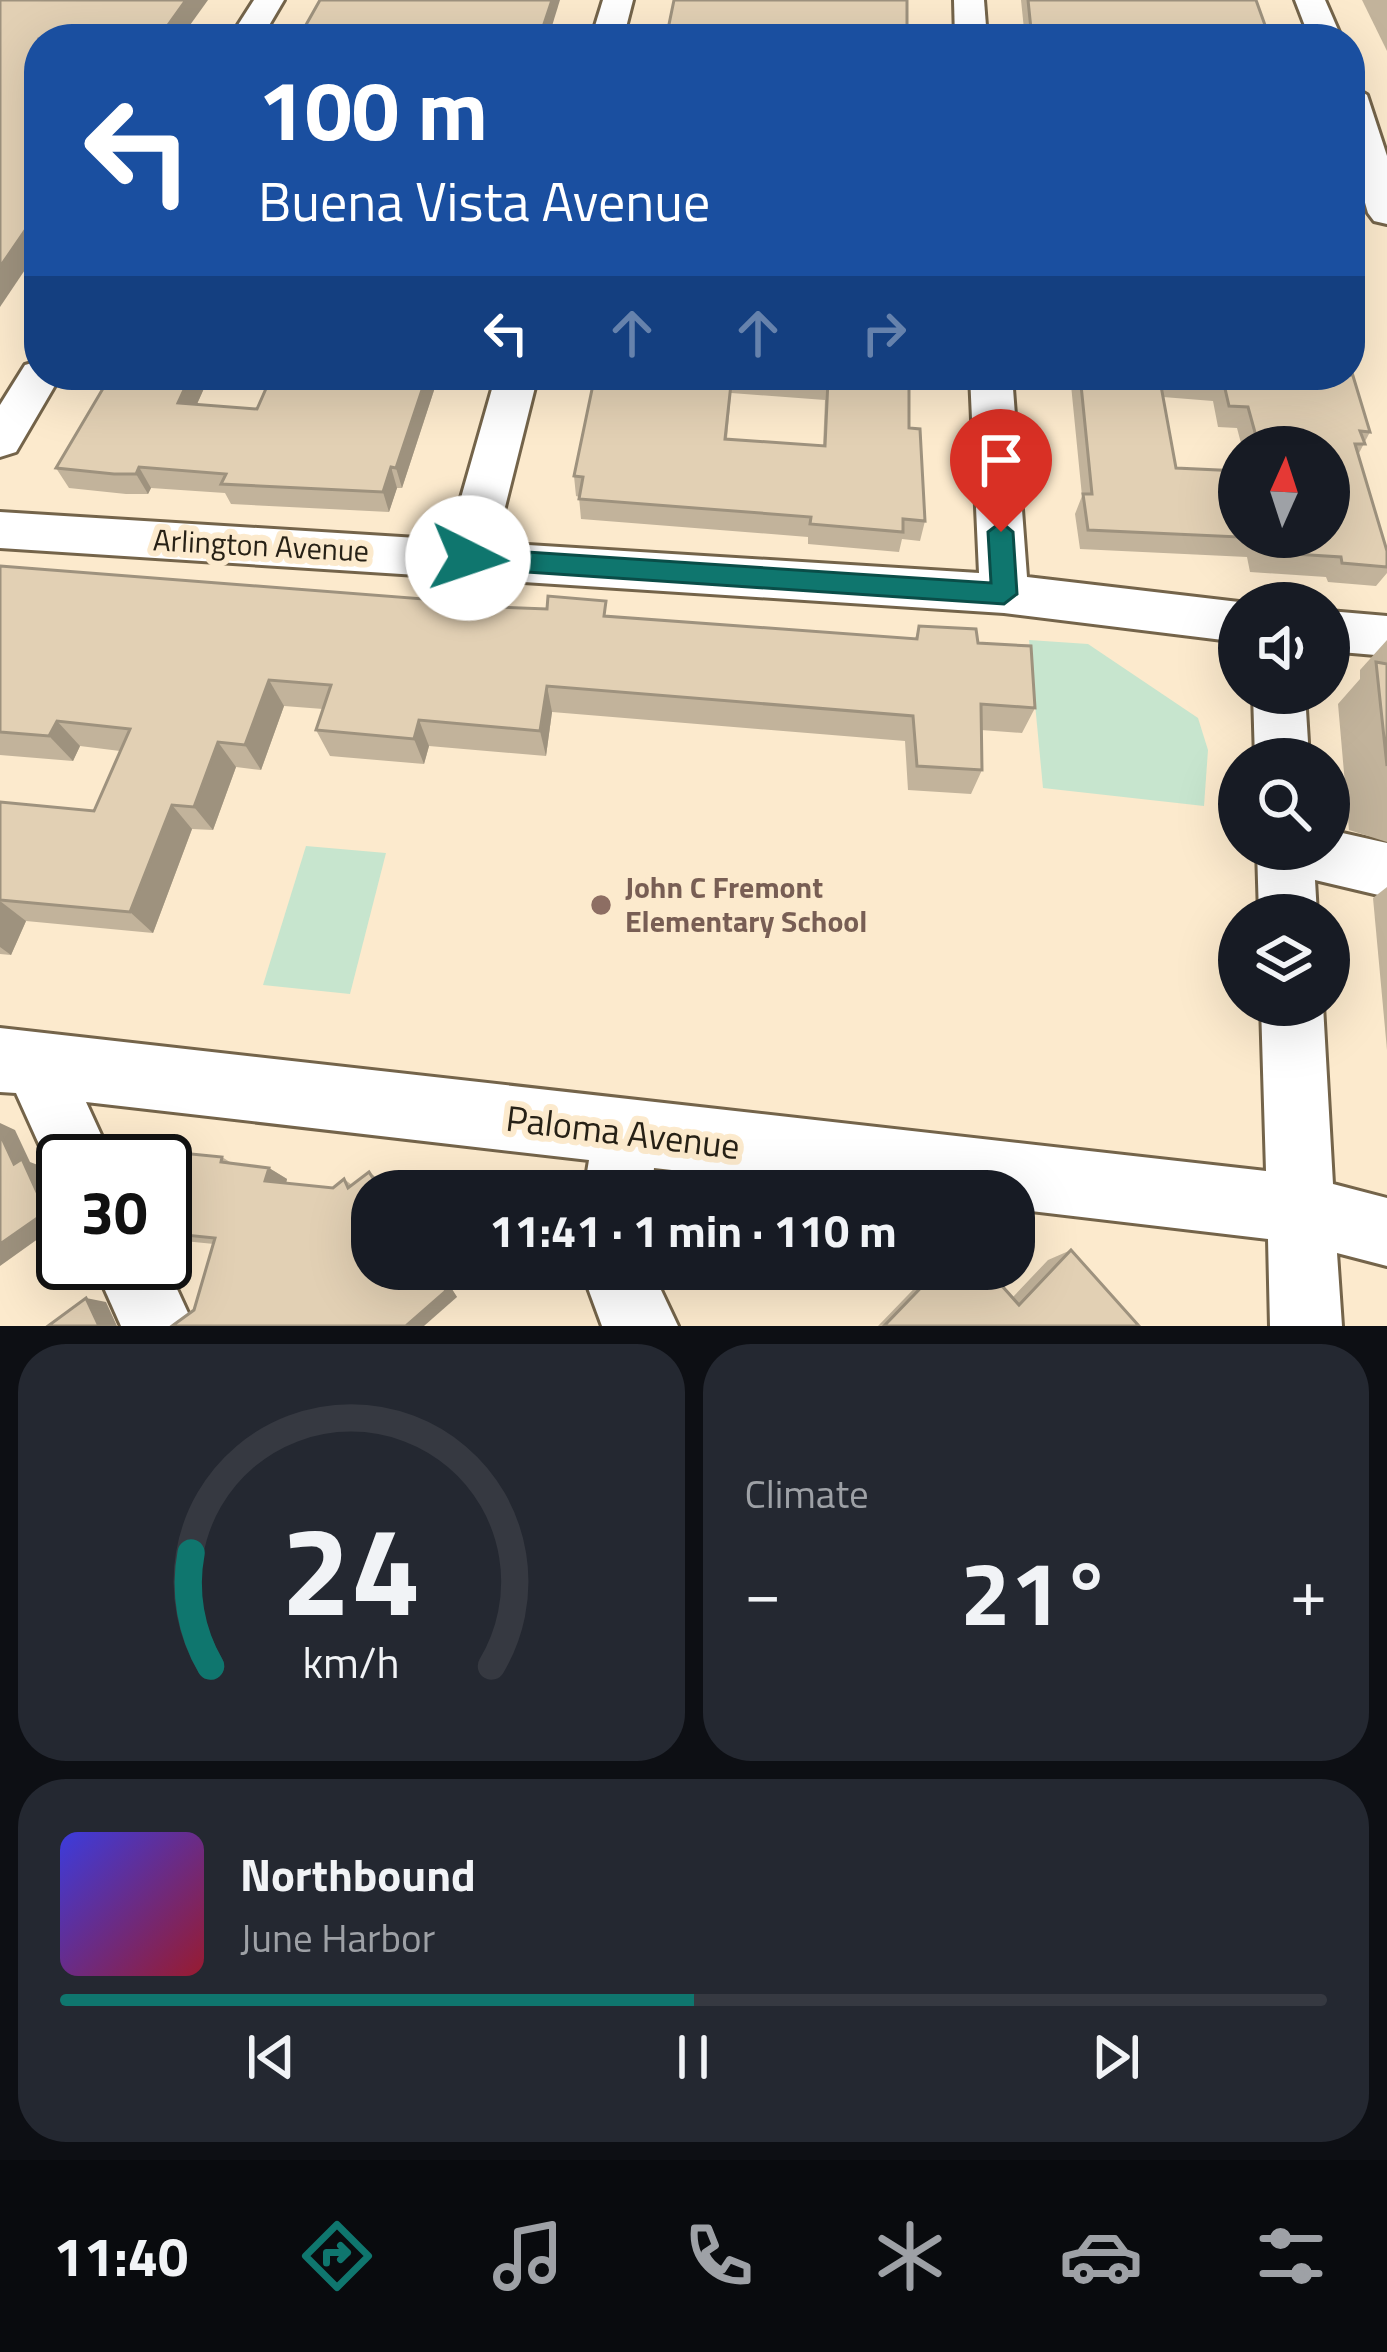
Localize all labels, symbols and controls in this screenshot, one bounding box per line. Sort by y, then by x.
text: 100 m [258,45,488,173]
icon: left [60,72,216,228]
text: Buena Vista Avenue [258,160,710,242]
icon: left [473,300,539,366]
icon: ahead [599,300,665,366]
icon: ahead [725,300,791,366]
icon: right [851,300,917,366]
pin [950,409,1052,532]
north arrow [1218,426,1350,558]
map controls [1218,426,1350,1026]
icon: arrive [968,427,1034,493]
position arrow [405,495,531,621]
street label: Arlington Avenue [152,516,370,574]
button: sound [1218,582,1350,714]
button: search [1218,738,1350,870]
place label: John C Fremont Elementary School [625,864,867,944]
marker: John C Fremont Elementary School [588,892,614,918]
button: layers [1218,894,1350,1026]
street label: Paloma Avenue [503,1090,743,1173]
speed limit sign: 30 [36,1134,192,1290]
text: 11:41 · 1 min · 110 m [489,1196,897,1264]
text: Climate [745,1464,869,1523]
text: 24 [281,1474,421,1663]
text: 21° [960,1523,1111,1660]
text: − [745,1541,781,1642]
text: + [1290,1541,1327,1642]
text: km/h [303,1628,400,1694]
text: Northbound [240,1840,476,1908]
text: June Harbor [240,1908,435,1967]
icon: previous [238,2024,304,2090]
icon: pause [660,2024,726,2090]
icon: next [1083,2024,1149,2090]
icon: directions [295,2214,379,2298]
icon: music [486,2214,570,2298]
icon: phone [677,2214,761,2298]
icon: climate [868,2214,952,2298]
icon: car [1059,2214,1143,2298]
icon: filters [1249,2214,1333,2298]
text: 11:40 [53,2215,188,2297]

